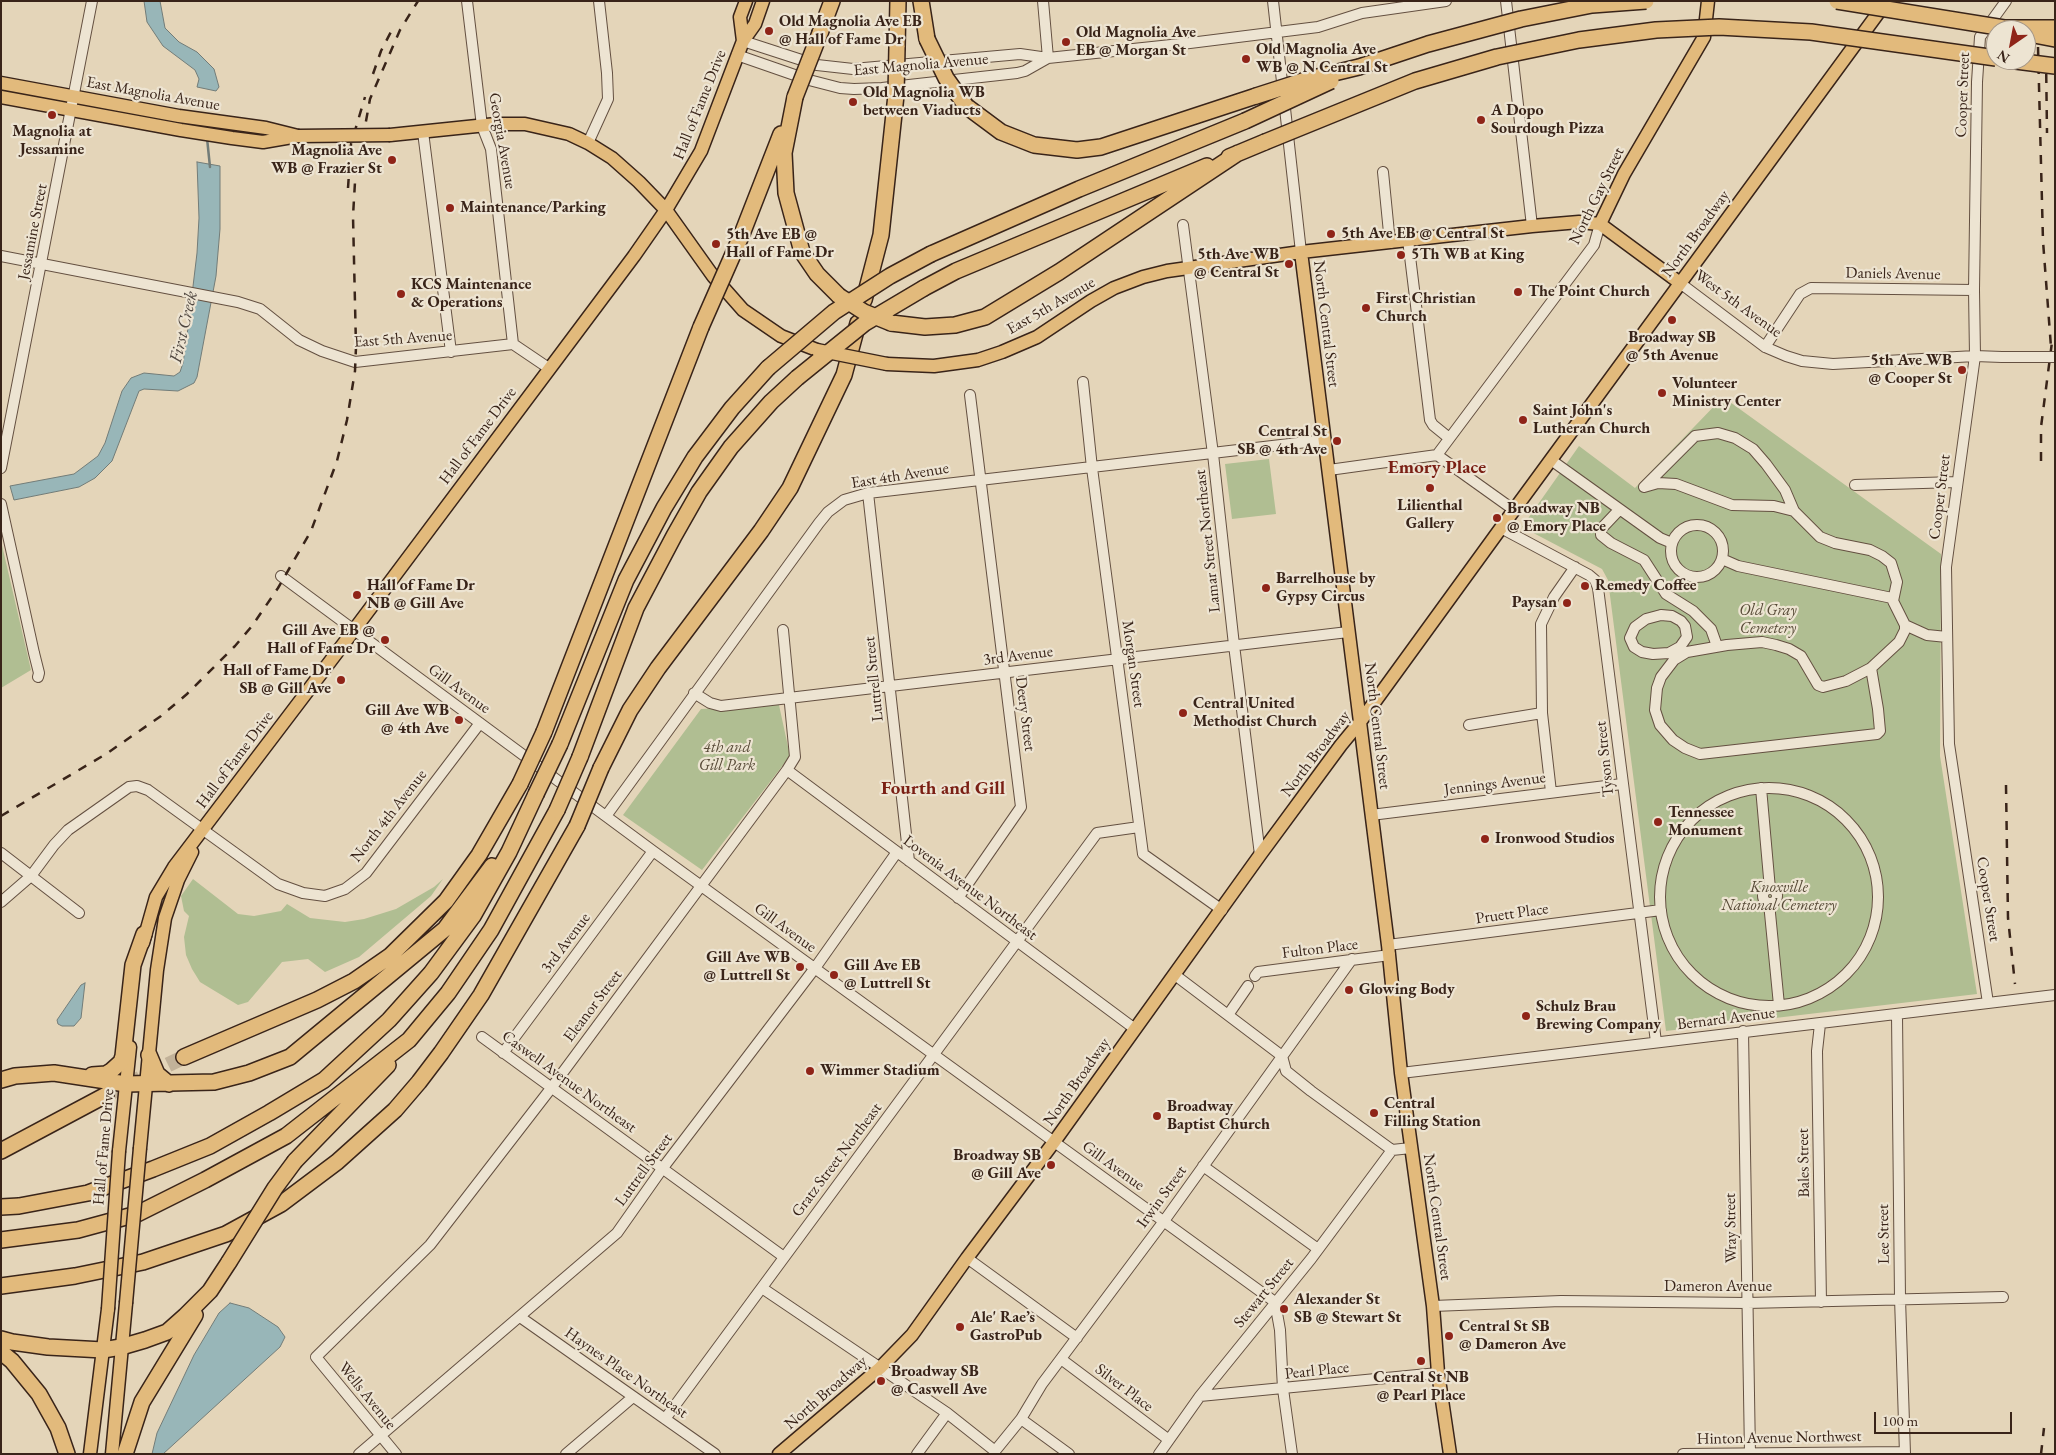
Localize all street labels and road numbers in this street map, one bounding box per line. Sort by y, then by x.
street label: Hall of Fame Drive [669,47,731,163]
street label: East Magnolia Avenue [853,50,989,80]
street label: Cooper Street [1952,52,1974,138]
street label: East Magnolia Avenue [85,73,221,115]
street label: Georgia Avenue [484,91,520,191]
street label: North Gay Street [1565,144,1629,248]
street label: Jessamine Street [14,182,52,282]
street label: North Broadway [1658,187,1734,281]
street label: North Central Street [1309,260,1343,388]
street label: Daniels Avenue [1845,264,1941,284]
street label: West 5th Avenue [1691,266,1785,342]
street label: East 5th Avenue [1004,273,1098,339]
street label: East 5th Avenue [353,326,453,352]
street label: Hall of Fame Drive [435,384,521,488]
street label: Cooper Street [1925,453,1955,541]
street label: East 4th Avenue [850,459,950,493]
street label: Lamar Street Northeast [1191,469,1225,613]
street label: Morgan Street [1117,619,1149,709]
street label: Luttrell Street [860,636,888,722]
street label: 3rd Avenue [982,642,1054,670]
street label: Gill Avenue [424,660,494,718]
street label: North Central Street [1360,662,1394,790]
street label: Deery Street [1011,676,1039,752]
street label: North Broadway [1277,707,1355,801]
street label: Hall of Fame Drive [192,708,278,812]
street label: Tyson Street [1591,720,1619,798]
street label: North 4th Avenue [347,766,431,866]
street label: Jennings Avenue [1443,768,1547,800]
street label: Lovenia Avenue Northeast [899,831,1041,945]
street label: Cooper Street [1972,855,2004,943]
street label: Gill Avenue [750,899,820,957]
street label: Pruett Place [1474,899,1550,929]
street label: 3rd Avenue [537,909,595,977]
street label: Fulton Place [1281,935,1359,963]
street label: Eleanor Street [560,966,626,1046]
street label: Bernard Avenue [1676,1003,1776,1035]
street label: Caswell Avenue Northeast [498,1027,640,1137]
street label: North Broadway [1040,1034,1114,1130]
street label: Hall of Fame Drive [89,1088,119,1206]
street label: Gratz Street Northeast [788,1099,886,1221]
street label: Bales Street [1794,1128,1814,1198]
street label: Luttrell Street [611,1130,677,1210]
street label: Gill Avenue [1078,1137,1148,1195]
street label: North Central Street [1419,1153,1455,1281]
street label: Irwin Street [1133,1162,1191,1232]
street label: Wray Street [1721,1193,1741,1263]
street label: Lee Street [1874,1204,1894,1264]
street label: Stewart Street [1230,1254,1298,1332]
street label: Dameron Avenue [1664,1277,1772,1297]
street label: Haynes Place Northeast [561,1323,691,1423]
street label: North Broadway [781,1352,871,1434]
street label: Wells Avenue [334,1358,400,1434]
street label: Pearl Place [1284,1358,1350,1384]
street label: Silver Place [1091,1360,1157,1416]
street label: Hinton Avenue Northwest [1696,1427,1862,1449]

